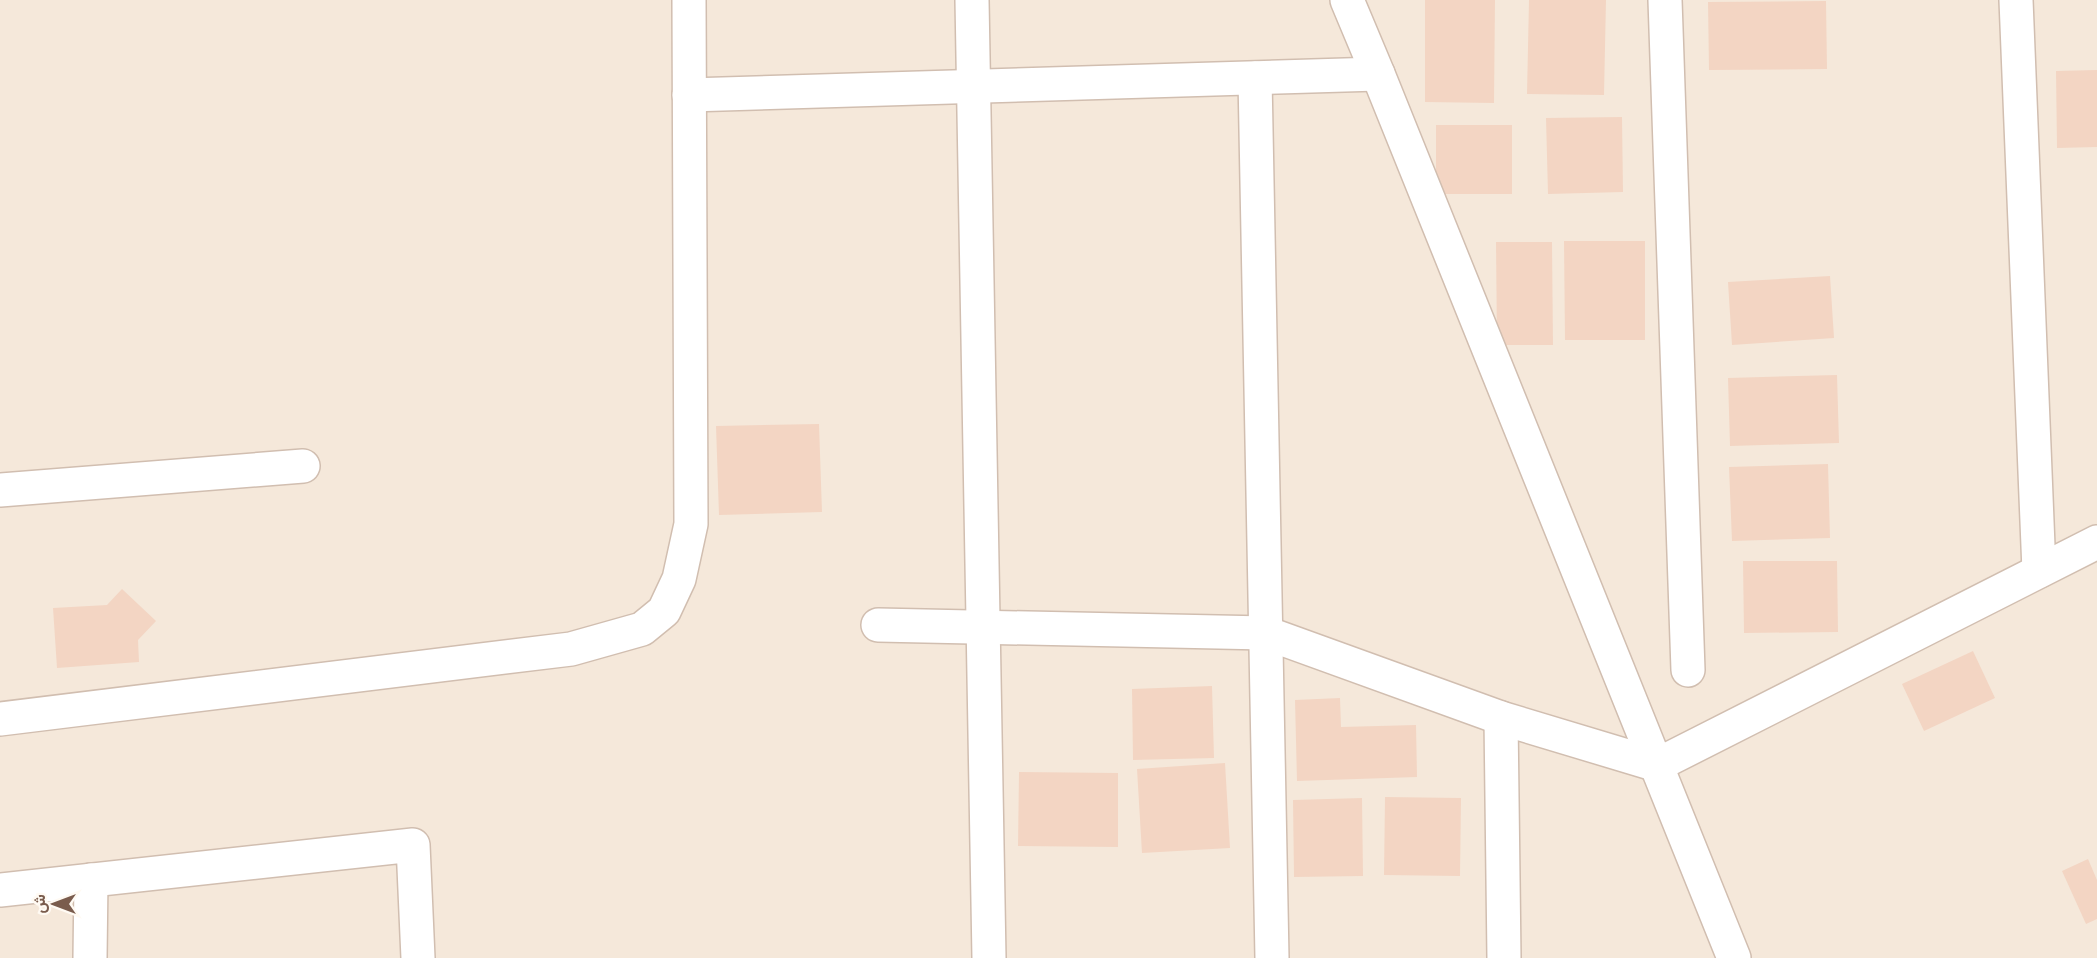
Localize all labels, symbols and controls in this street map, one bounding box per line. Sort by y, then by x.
north arrow [24,874,84,934]
text: ش [30,894,49,914]

